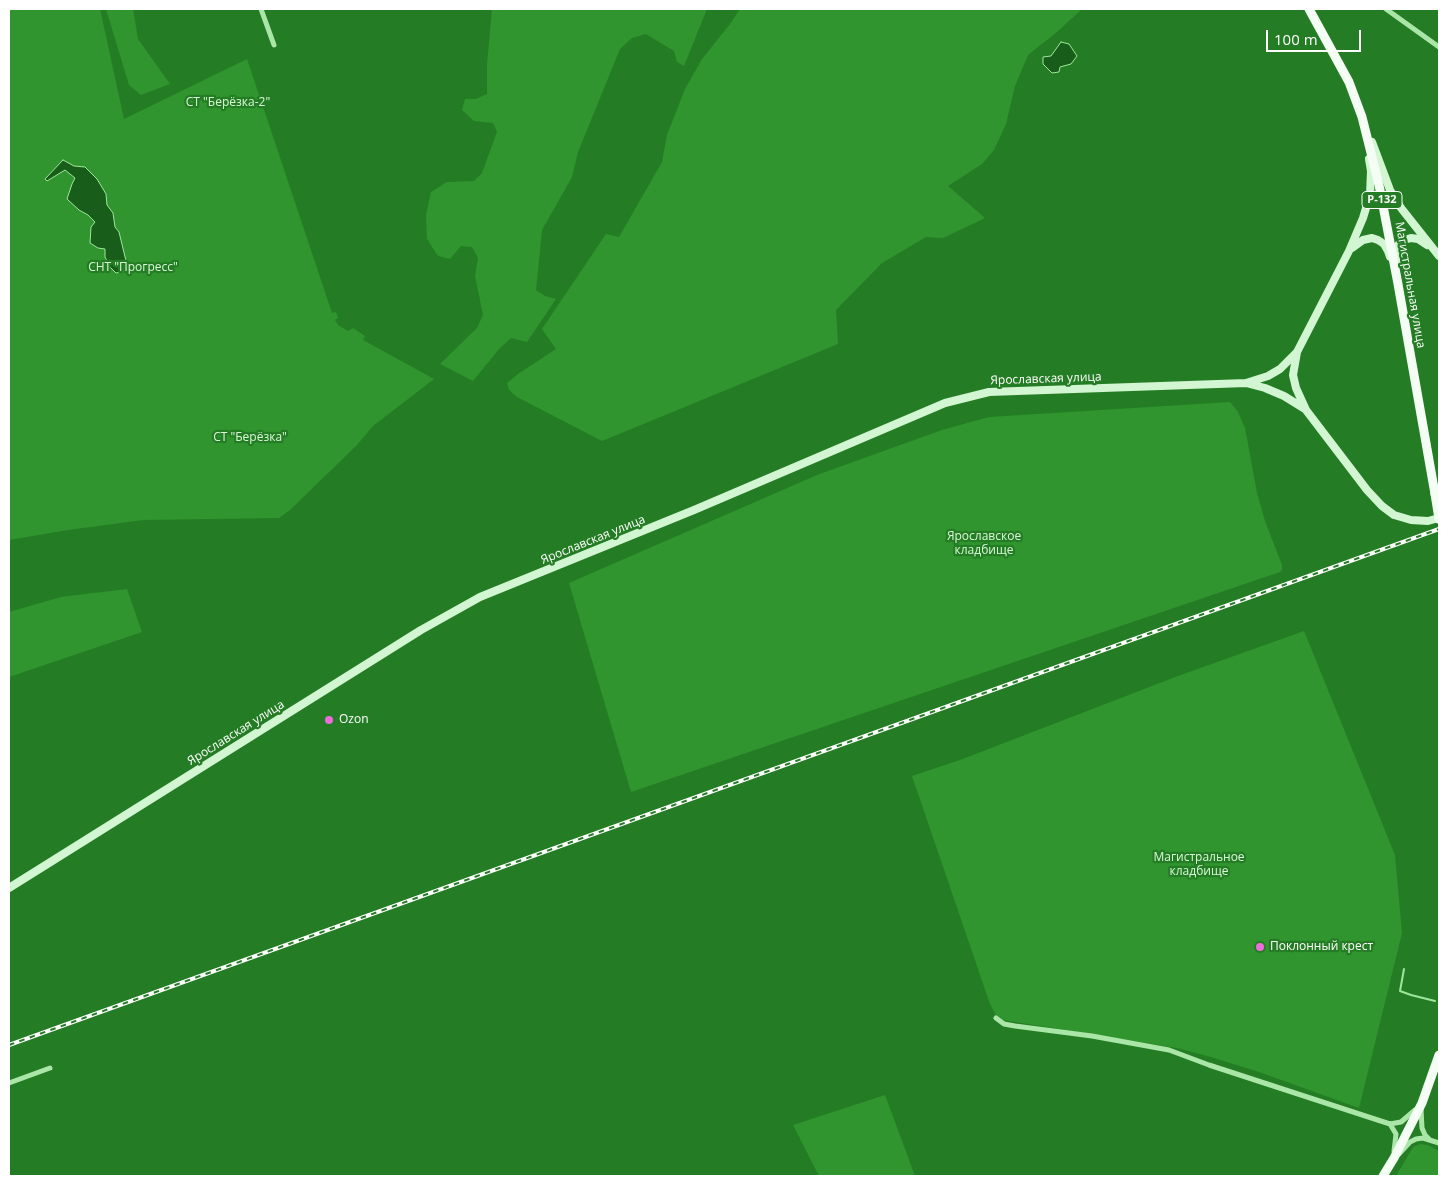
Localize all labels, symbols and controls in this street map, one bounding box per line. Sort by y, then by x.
scale bar [1268,20,1363,52]
text: 100 m [1274,29,1318,49]
park label: СТ "Берёзка-2" [186,96,270,110]
road number: Р-132 [1362,192,1402,208]
street label: Магистральная улица [1392,221,1428,349]
park label: СНТ "Прогресс" [88,261,178,275]
street label: Ярославская улица [990,370,1102,388]
park label: СТ "Берёзка" [213,431,287,445]
street label: Ярославская улица [539,512,647,568]
park label: Ярославское кладбище [947,530,1021,558]
street label: Ярославская улица [185,697,287,769]
place label: Ozon [339,713,369,727]
marker: Ozon [323,714,335,726]
park label: Магистральное кладбище [1153,851,1245,879]
place label: Поклонный крест [1270,940,1373,954]
marker: Поклонный крест [1254,941,1266,953]

